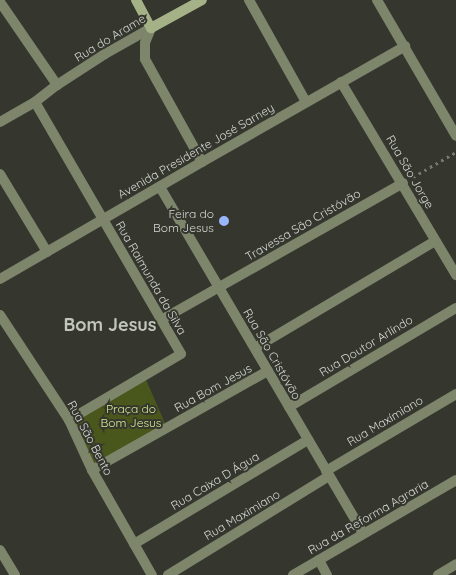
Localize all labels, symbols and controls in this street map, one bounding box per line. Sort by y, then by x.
street label: Rua do Arame [72,11,148,65]
street label: Avenida Presidente José Sarney [115,100,277,202]
street label: Rua São Jorge [383,133,437,211]
street label: Travessa São Cristóvão [243,186,363,264]
place label: Feira do Bom Jesus [153,207,214,235]
marker: Feira do Bom Jesus [218,215,230,227]
street label: Rua Raimunda da Silva [113,219,189,337]
street label: Rua São Cristóvão [240,306,304,402]
street label: Rua Doutor Arlíndo [317,312,415,380]
district label: Bom Jesus [63,314,157,336]
street label: Rua Bom Jesus [172,361,254,415]
street label: Rua Maxímiano [345,393,425,449]
street label: Rua São Bento [64,398,116,478]
park label: Praça do Bom Jesus [101,402,161,430]
street label: Rua Caixa D Água [168,449,262,513]
street label: Rua da Reforma Agraria [305,477,431,557]
street label: Rua Maximiano [202,487,282,543]

